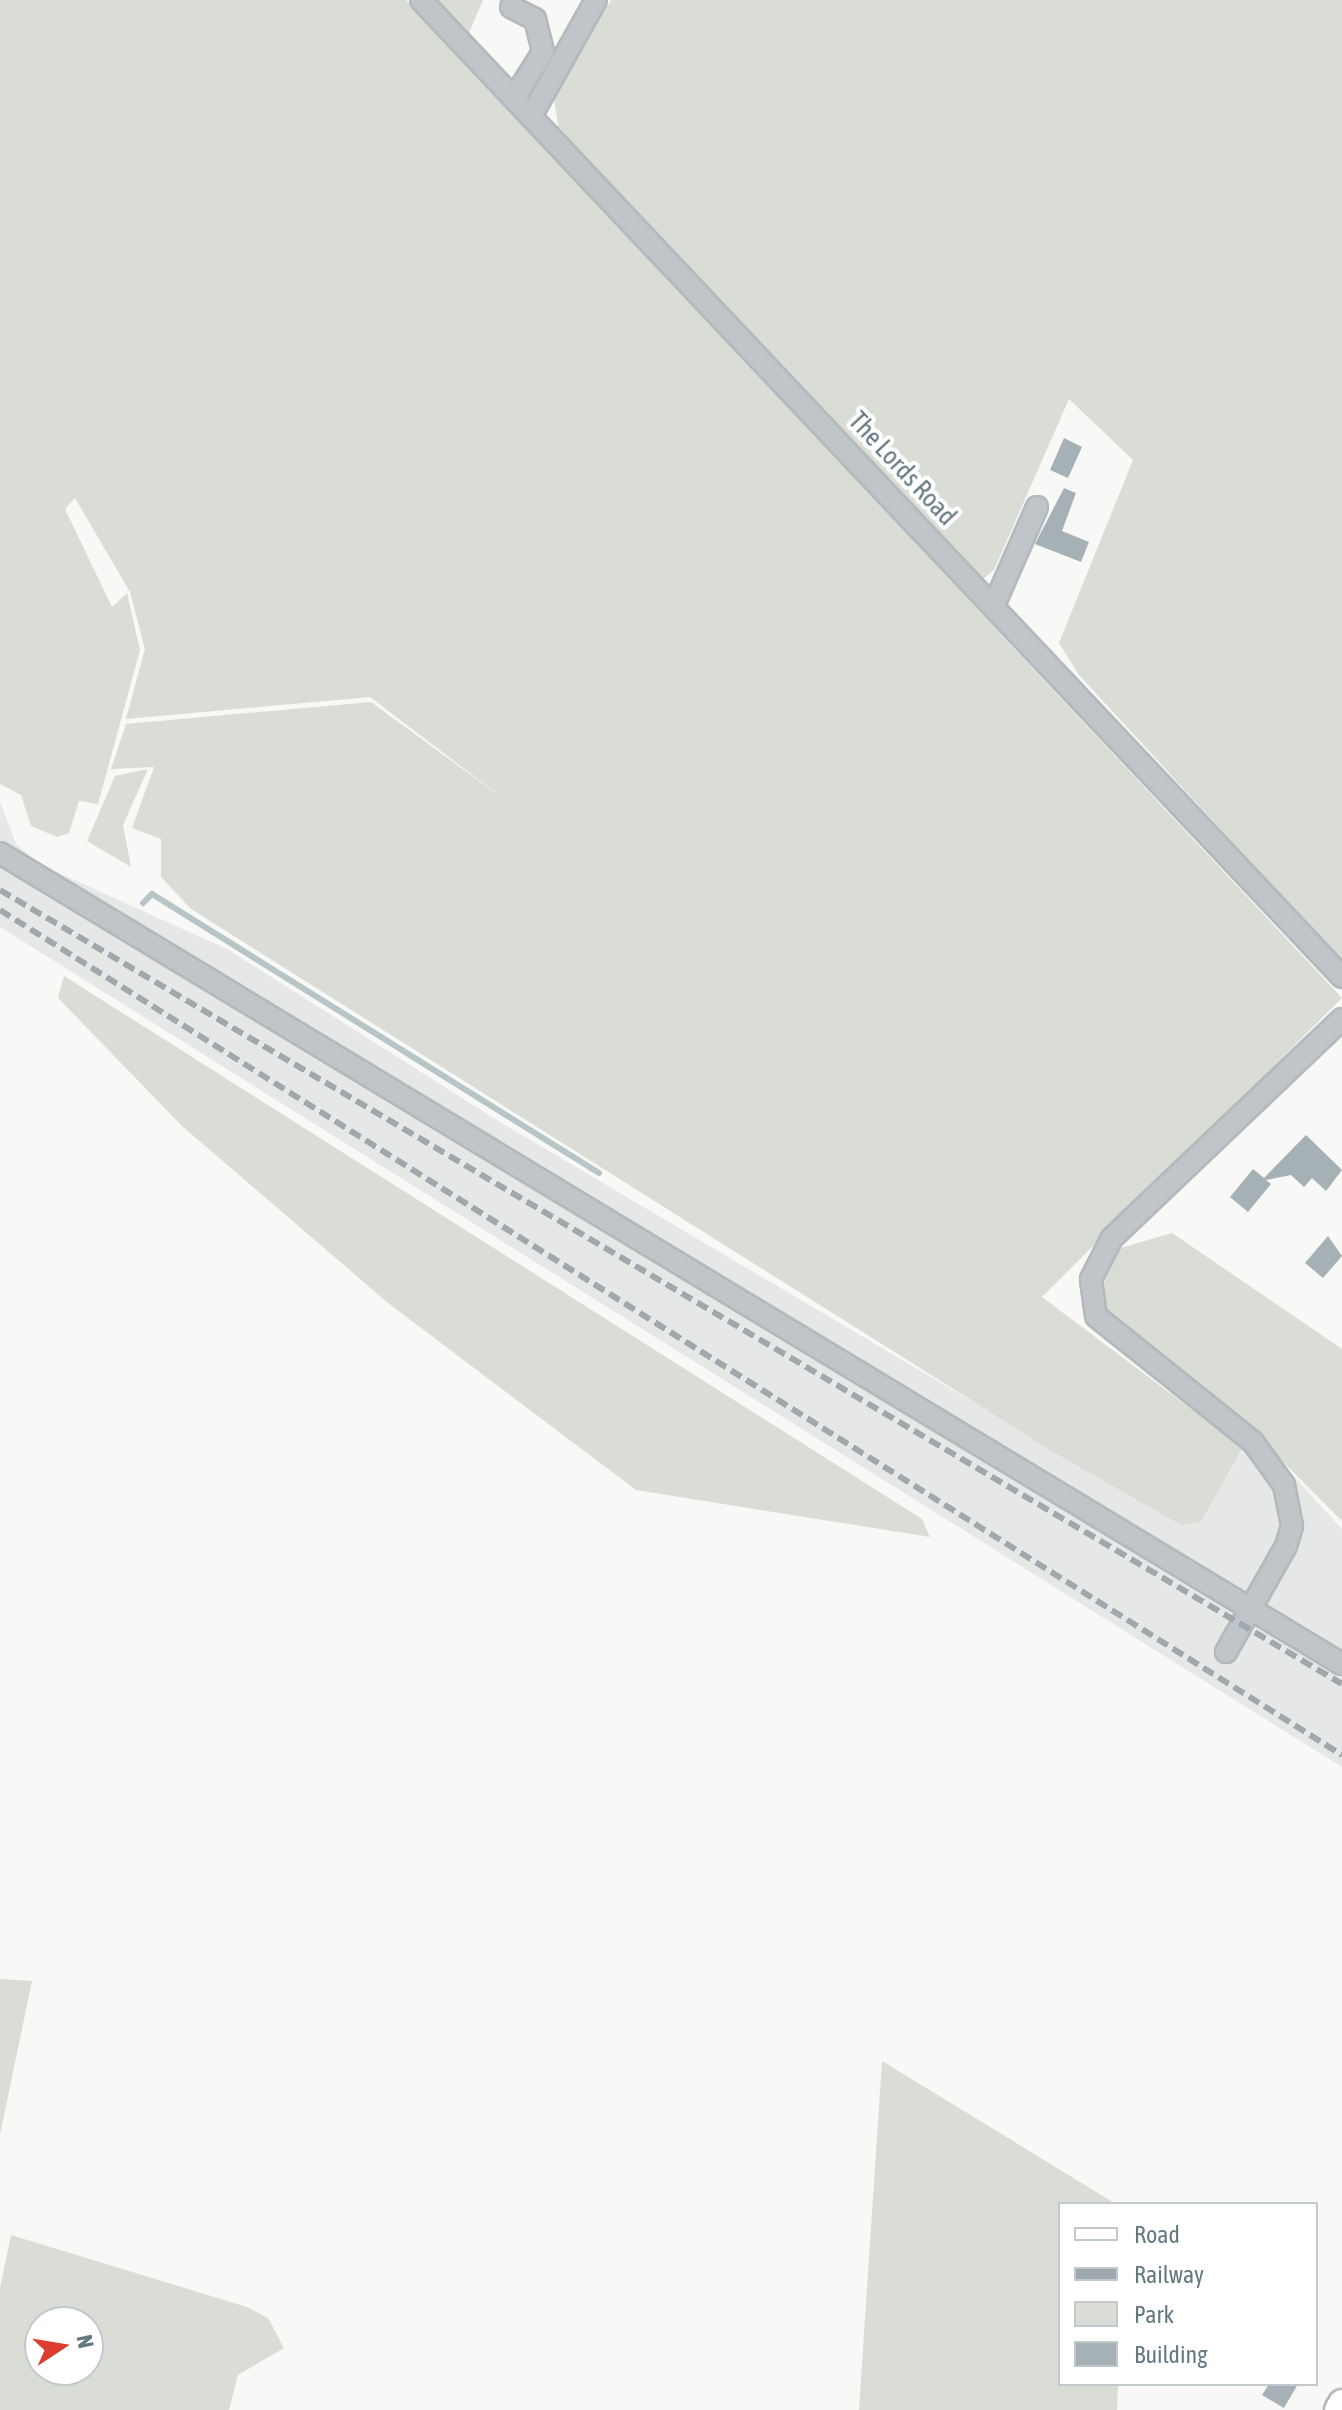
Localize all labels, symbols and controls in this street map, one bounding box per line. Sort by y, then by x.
street label: The Lords Road [842,406,962,532]
legend [1058,2202,1318,2386]
text: Road [1134,2221,1180,2248]
text: Railway [1134,2261,1204,2288]
text: Park [1134,2301,1174,2328]
north arrow [24,2306,104,2386]
text: N [71,2332,100,2350]
text: Building [1134,2341,1207,2368]

